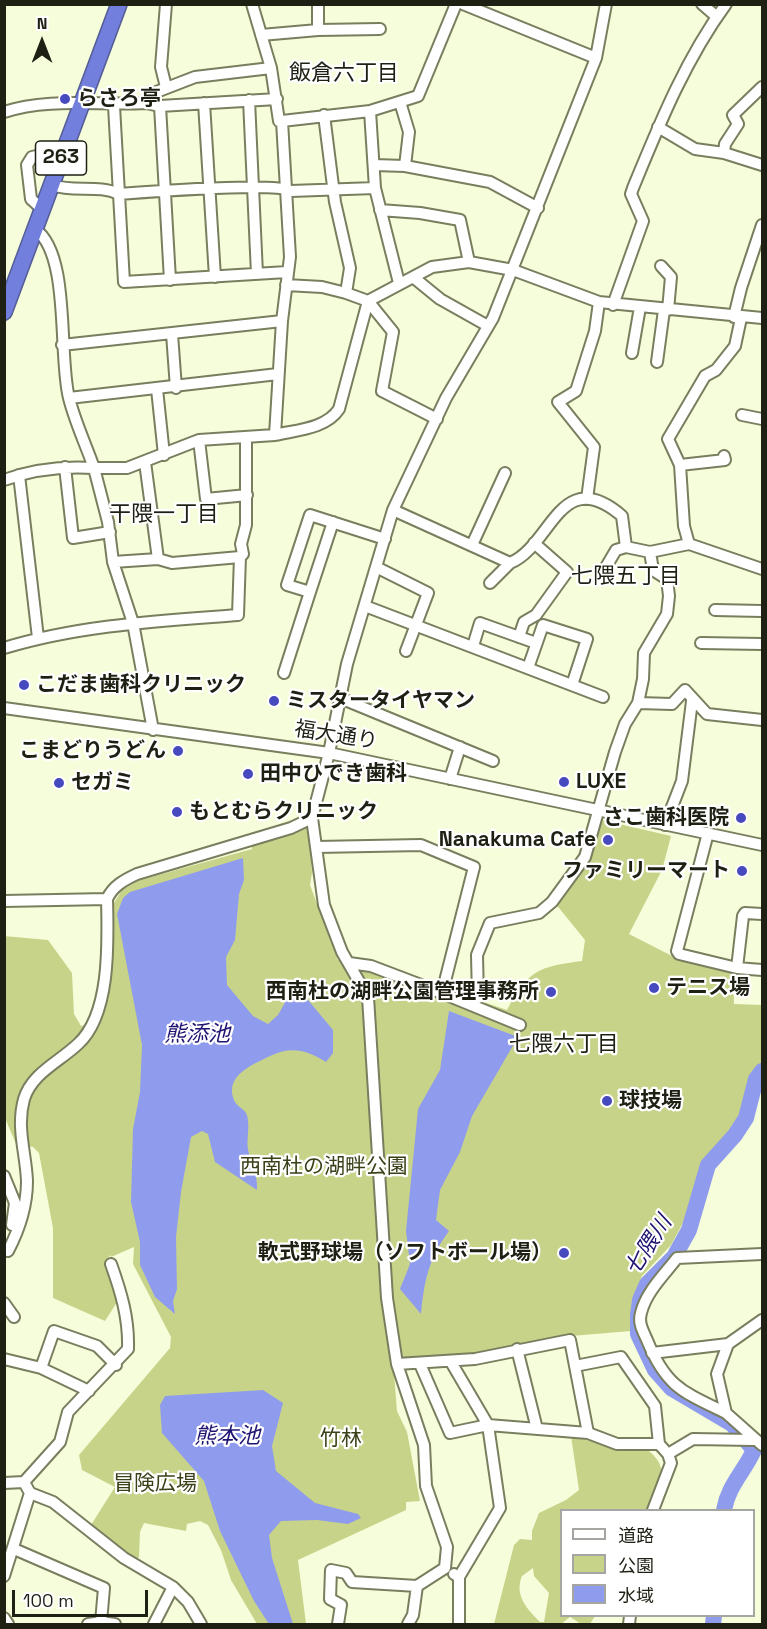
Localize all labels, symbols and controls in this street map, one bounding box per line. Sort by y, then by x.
north arrow [12,12,72,72]
text: N [37,13,47,34]
district label: 飯倉六丁目 [289,61,399,87]
place label: らさろ亭 [77,86,161,112]
marker: らさろ亭 [58,92,72,106]
road number: 263 [36,141,86,175]
district label: 干隈一丁目 [109,502,219,528]
district label: 七隈五丁目 [571,564,681,590]
place label: こだま歯科クリニック [36,672,246,698]
marker: こだま歯科クリニック [17,678,31,692]
place label: ミスタータイヤマン [286,688,475,714]
marker: ミスタータイヤマン [267,694,281,708]
street label: 福大通り [293,717,379,755]
place label: こまどりうどん [19,738,166,764]
marker: こまどりうどん [171,744,185,758]
place label: 田中ひでき歯科 [260,761,407,787]
marker: 田中ひでき歯科 [241,767,255,781]
place label: LUXE [576,769,626,795]
place label: セガミ [71,770,134,796]
marker: LUXE [557,775,571,789]
marker: セガミ [52,776,66,790]
place label: もとむらクリニック [189,799,378,825]
marker: もとむらクリニック [170,805,184,819]
place label: さこ歯科医院 [603,805,729,831]
marker: さこ歯科医院 [734,811,748,825]
place label: Nanakuma Cafe [439,827,596,853]
marker: Nanakuma Cafe [601,833,615,847]
place label: ファミリーマート [562,858,730,884]
marker: ファミリーマート [735,864,749,878]
place label: テニス場 [666,975,750,1001]
place label: 西南杜の湖畔公園管理事務所 [266,979,539,1005]
marker: テニス場 [647,981,661,995]
marker: 西南杜の湖畔公園管理事務所 [544,985,558,999]
water label: 熊添池 [164,1022,230,1048]
district label: 七隈六丁目 [509,1032,619,1058]
place label: 球技場 [619,1088,682,1114]
marker: 球技場 [600,1094,614,1108]
park label: 西南杜の湖畔公園 [240,1154,408,1180]
water label: 七隈川 [620,1211,678,1281]
place label: 軟式野球場（ソフトボール場） [258,1240,552,1266]
marker: 軟式野球場（ソフトボール場） [557,1246,571,1260]
water label: 熊本池 [194,1424,260,1450]
park label: 竹林 [320,1426,362,1452]
park label: 冒険広場 [113,1471,197,1497]
legend [560,1509,755,1617]
text: 道路 [618,1524,654,1547]
text: 公園 [618,1554,654,1577]
scale bar [15,1578,152,1616]
text: 水域 [618,1584,654,1607]
text: 100 m [23,1589,74,1612]

